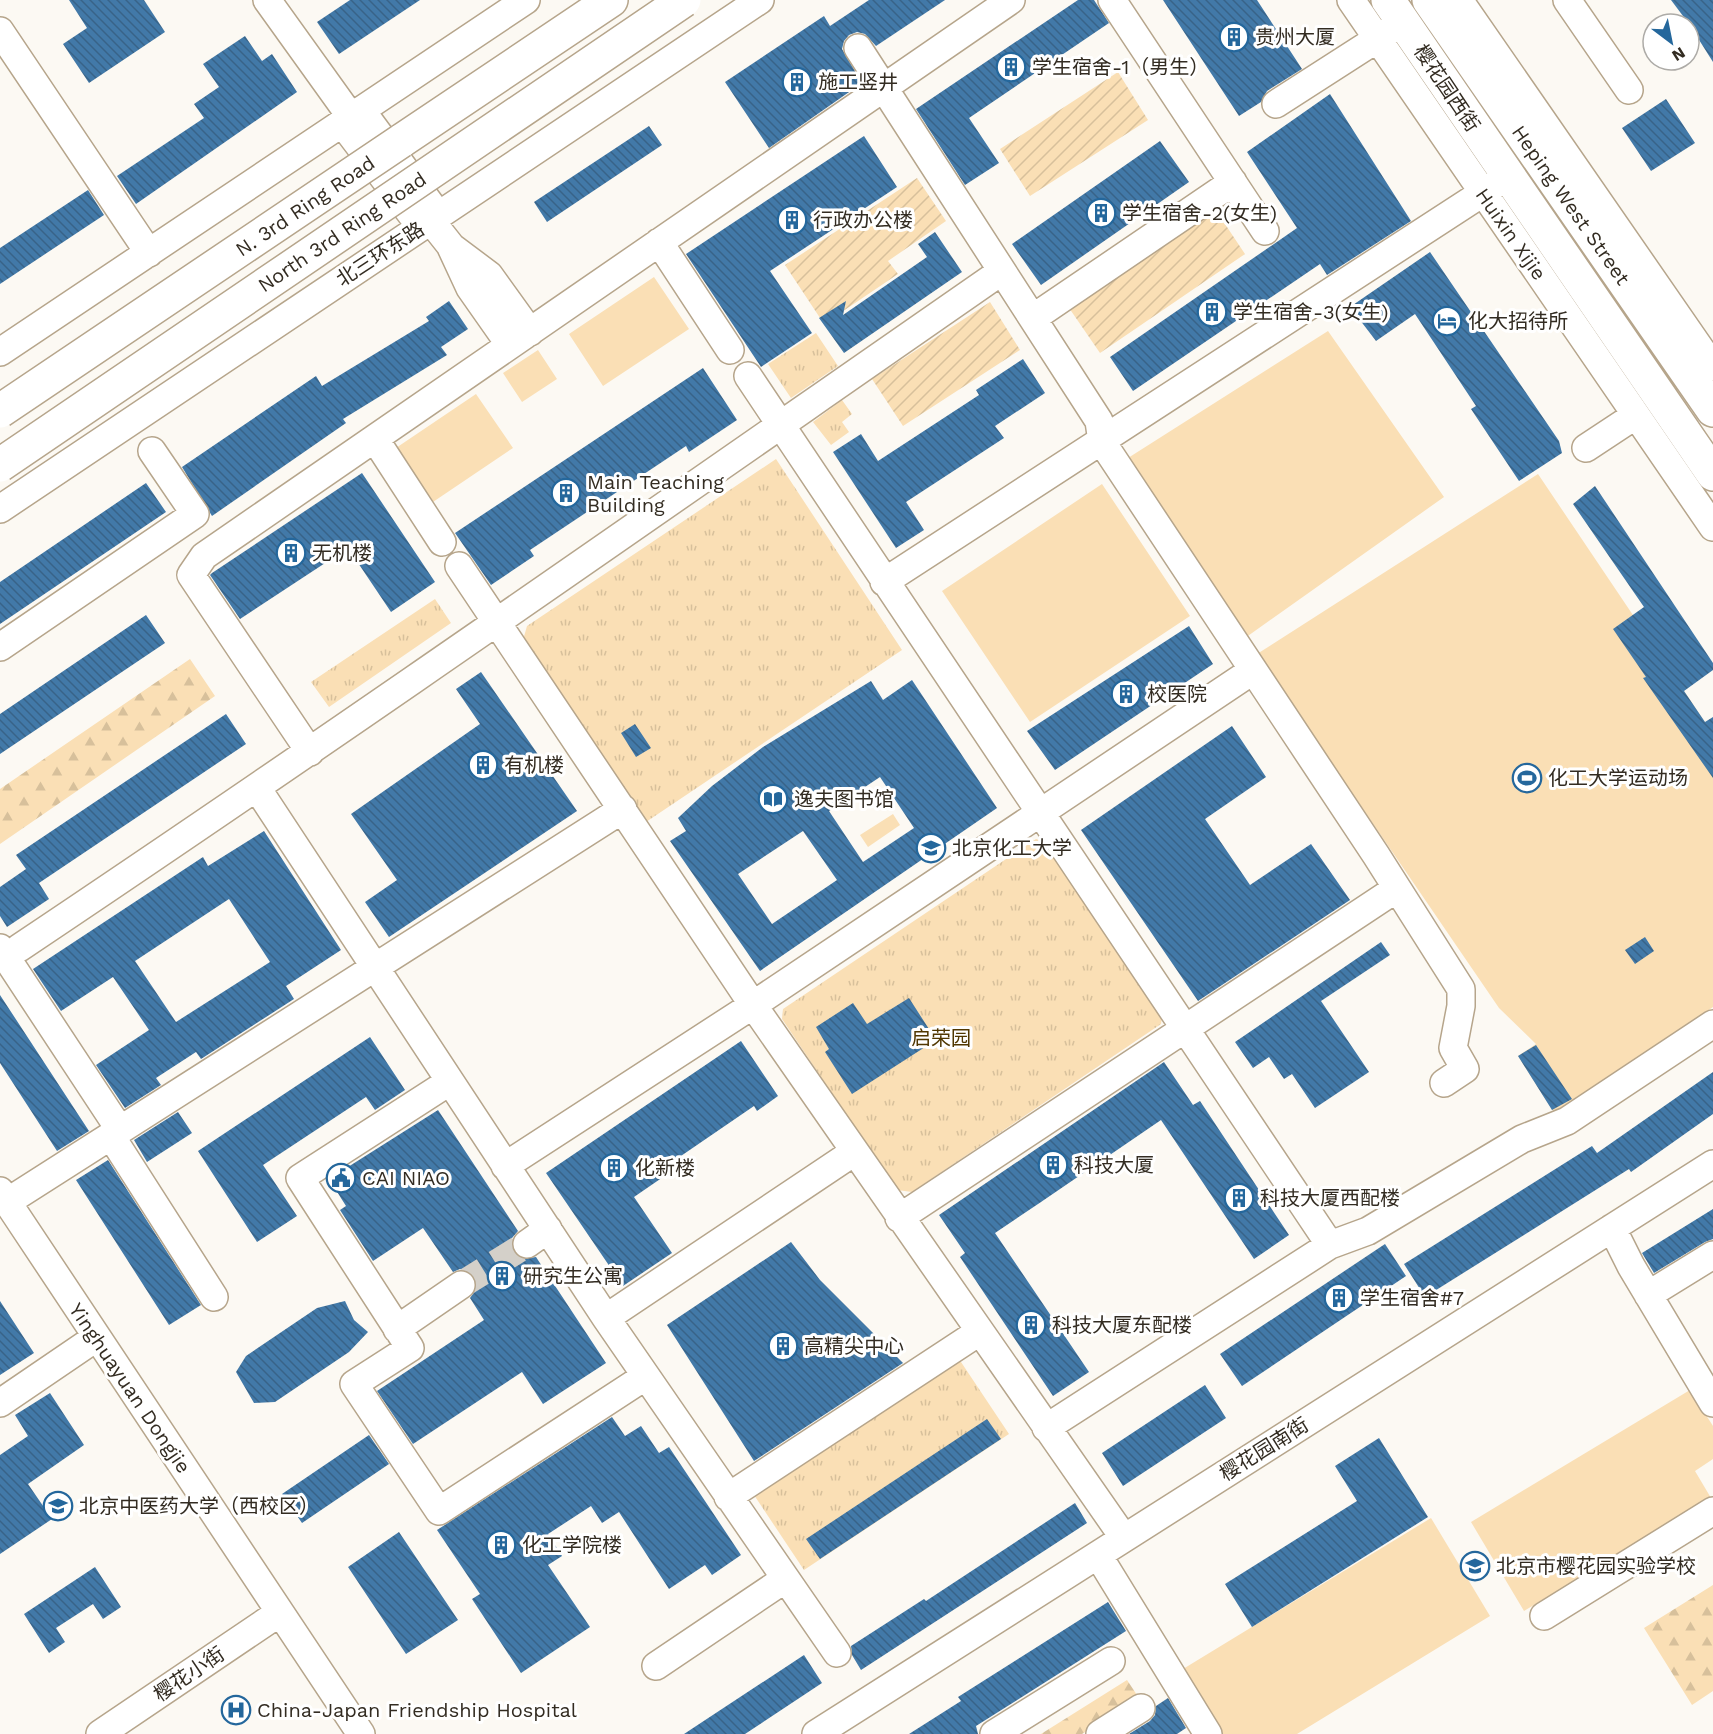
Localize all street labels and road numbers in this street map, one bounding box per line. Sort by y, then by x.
street label: 樱花园西街 [1409,40,1485,136]
street label: Heping West Street [1507,121,1635,290]
street label: N. 3rd Ring Road [231,151,379,261]
street label: North 3rd Ring Road [253,167,431,297]
street label: Huixin Xijie [1471,183,1551,285]
street label: 北三环东路 [332,217,428,291]
street label: Yinghuayuan Dongjie [64,1298,196,1478]
street label: 樱花园南街 [1215,1412,1313,1486]
street label: 樱花小街 [149,1642,229,1706]

